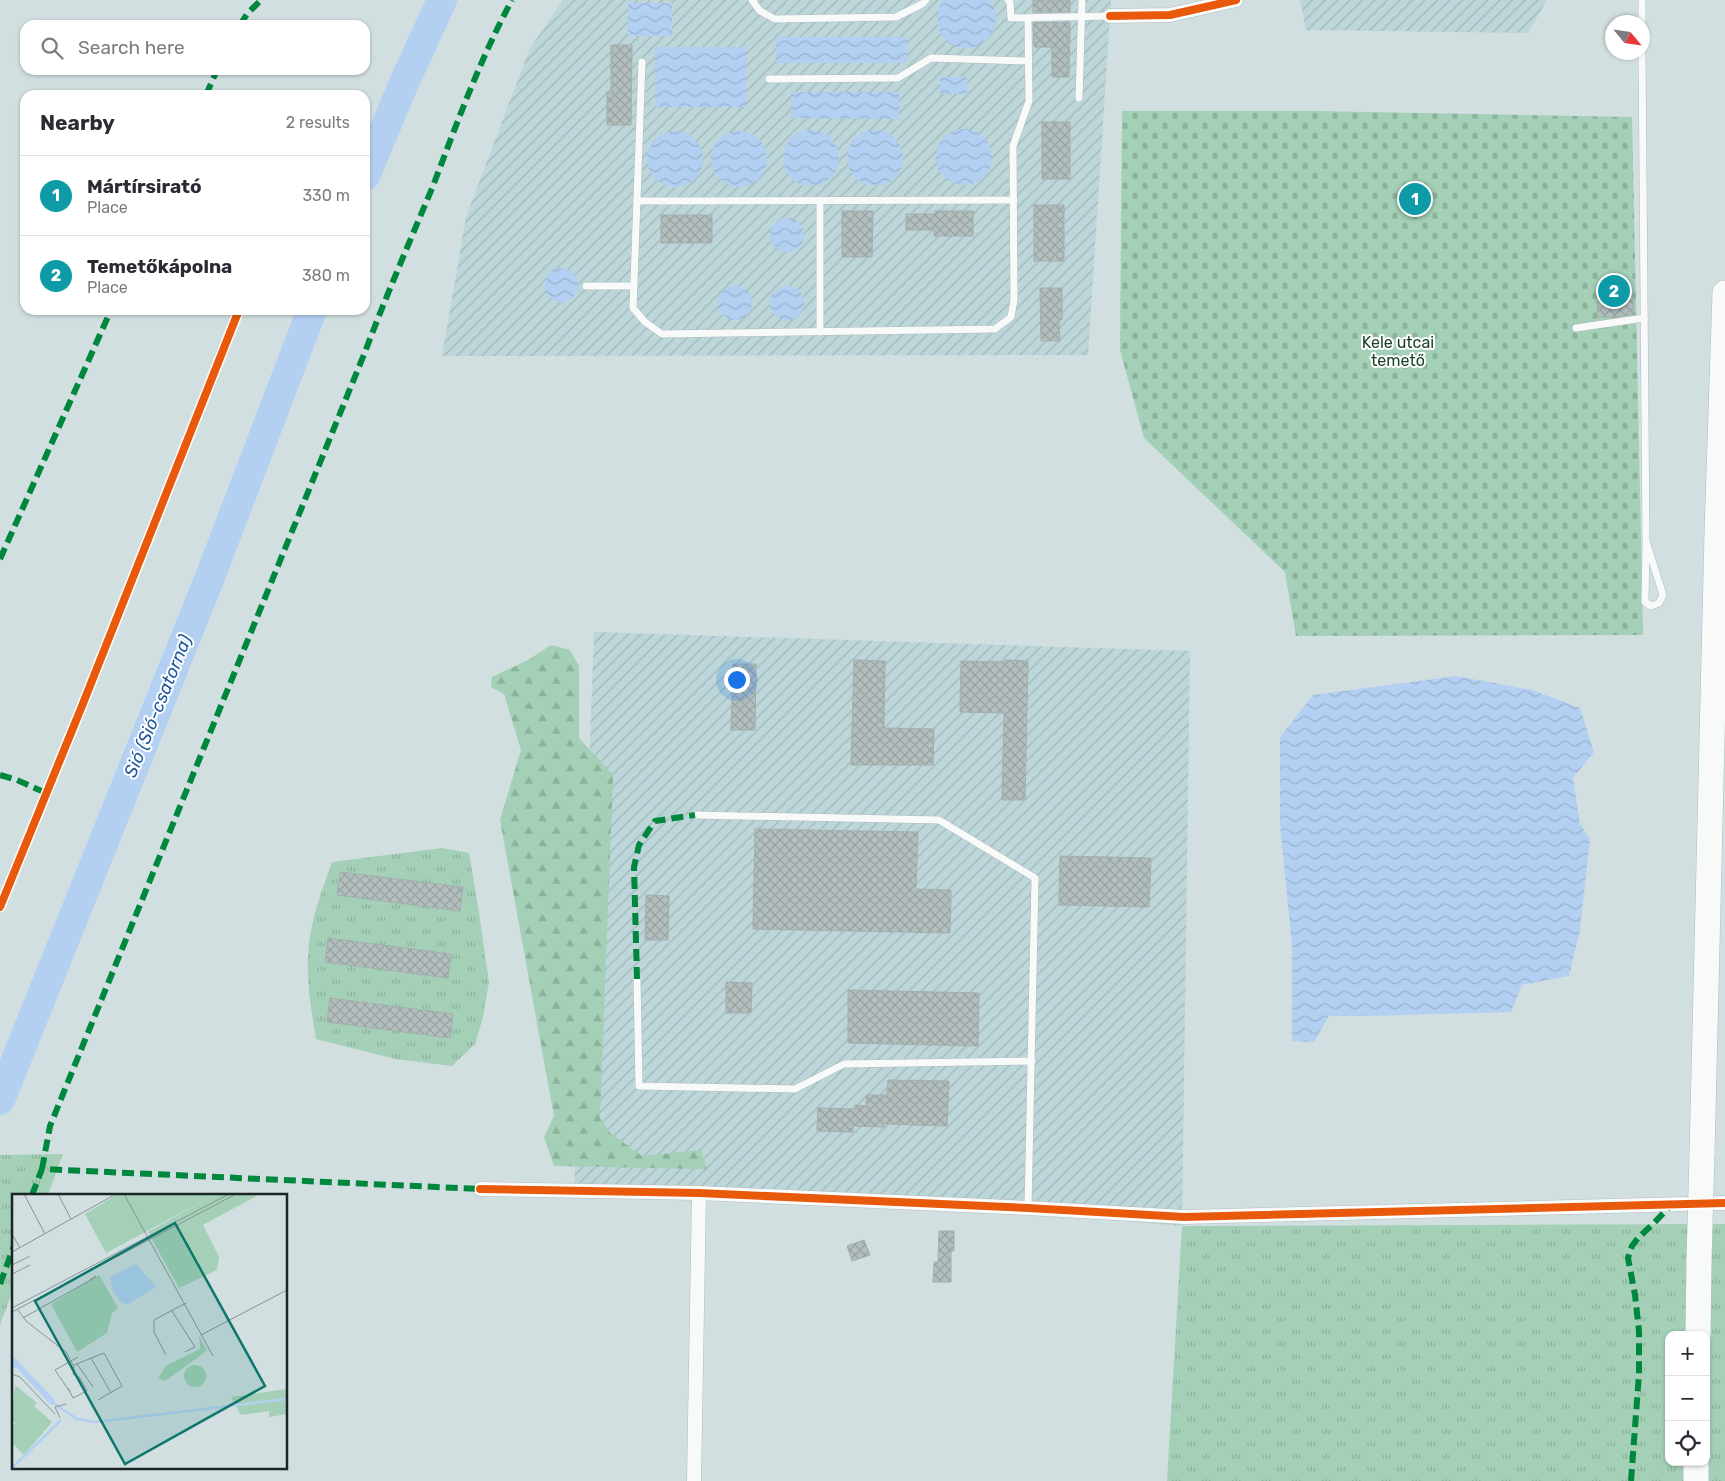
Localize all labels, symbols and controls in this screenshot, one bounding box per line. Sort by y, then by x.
north arrow [1605,15,1650,60]
search box [20,20,370,75]
icon: search [38,34,66,62]
text: Search here [78,36,185,59]
text: Nearby [40,110,115,135]
text: 2 results [286,113,350,132]
text: Mártírsirató [87,175,202,198]
pin: 1 [1399,180,1431,218]
text: 1 [52,186,60,205]
text: 330 m [302,186,350,205]
text: Place [87,198,128,217]
text: Temetőkápolna [87,255,232,278]
text: 2 [51,266,61,285]
text: 380 m [302,266,350,285]
pin: 2 [1598,272,1630,310]
text: Place [87,278,128,297]
park label: Kele utcai temető [1362,333,1434,370]
water label: Sió (Sió-csatorna) [119,631,197,781]
your location [724,667,750,693]
inset map [12,1194,288,1468]
map controls [1665,1331,1710,1466]
button: + [1665,1331,1710,1376]
button: − [1665,1376,1710,1421]
button: locate [1665,1421,1710,1466]

